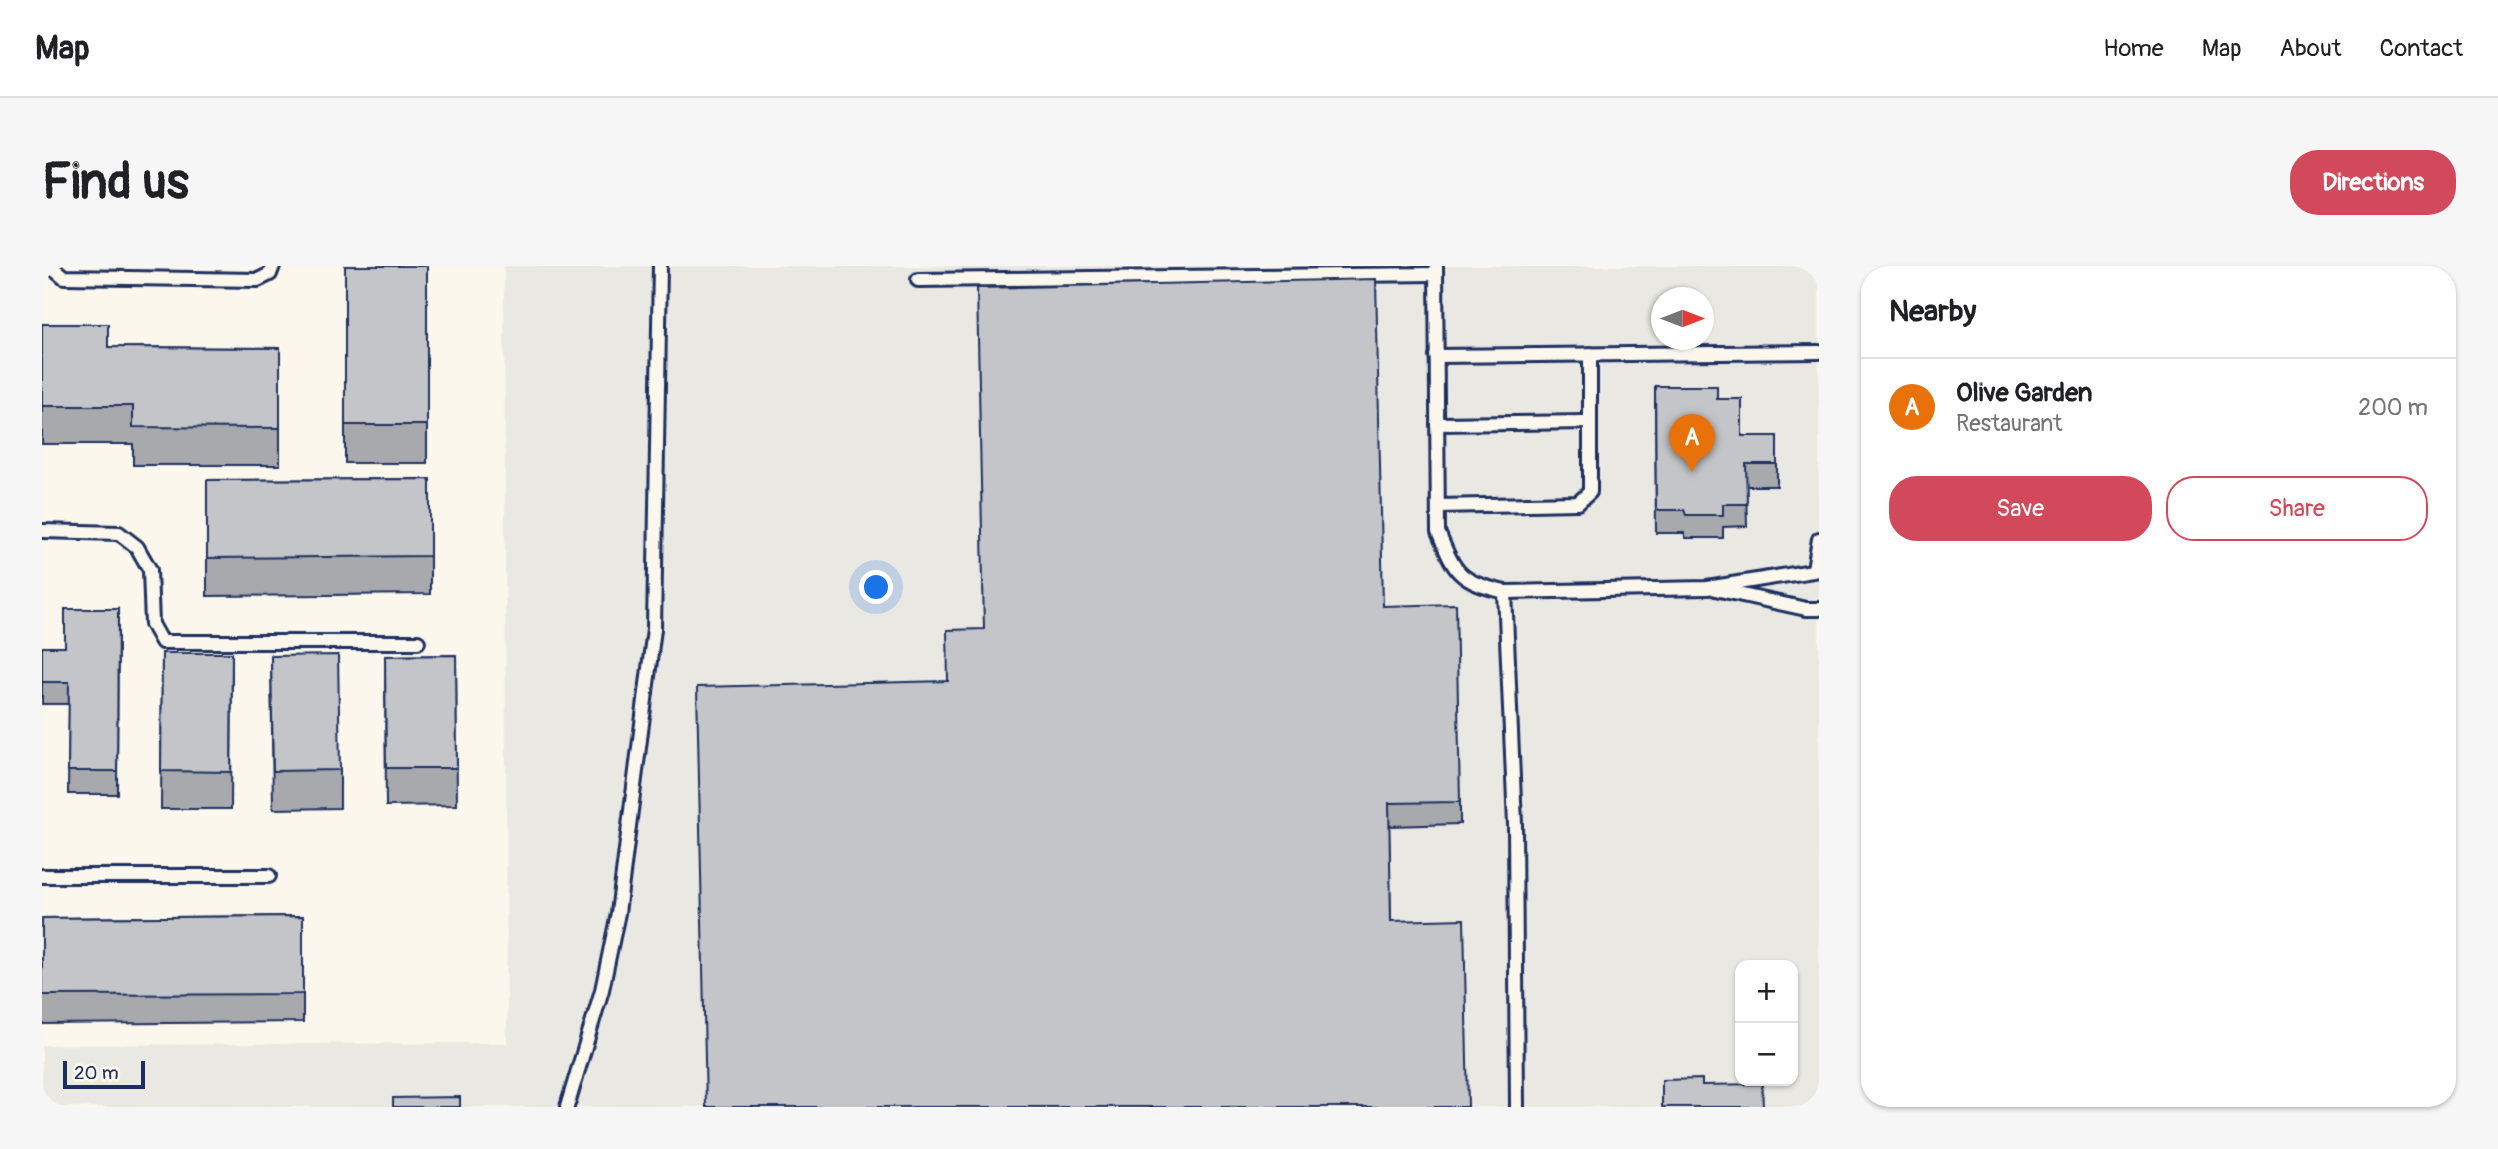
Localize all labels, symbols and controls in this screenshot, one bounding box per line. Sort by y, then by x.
text: Map [35,28,90,69]
text: Home [2103,34,2164,63]
text: Map [2202,34,2242,63]
text: About [2280,34,2342,63]
text: Contact [2380,34,2463,63]
button: Directions [2290,150,2456,215]
text: Find us [42,152,189,213]
north arrow [1651,287,1714,350]
text: Nearby [1889,293,1976,330]
text: Olive Garden [1956,377,2092,409]
text: A [1905,393,1919,422]
text: 200 m [2358,393,2428,422]
text: Restaurant [1956,409,2062,438]
pin: A [1669,414,1715,472]
button: Save [1889,476,2152,541]
button: Share [2166,476,2428,541]
your location [859,570,893,604]
map controls [1735,960,1798,1086]
button: + [1735,960,1798,1023]
button: − [1735,1023,1798,1086]
scale bar [63,1058,145,1090]
text: 20 m [74,1061,119,1085]

